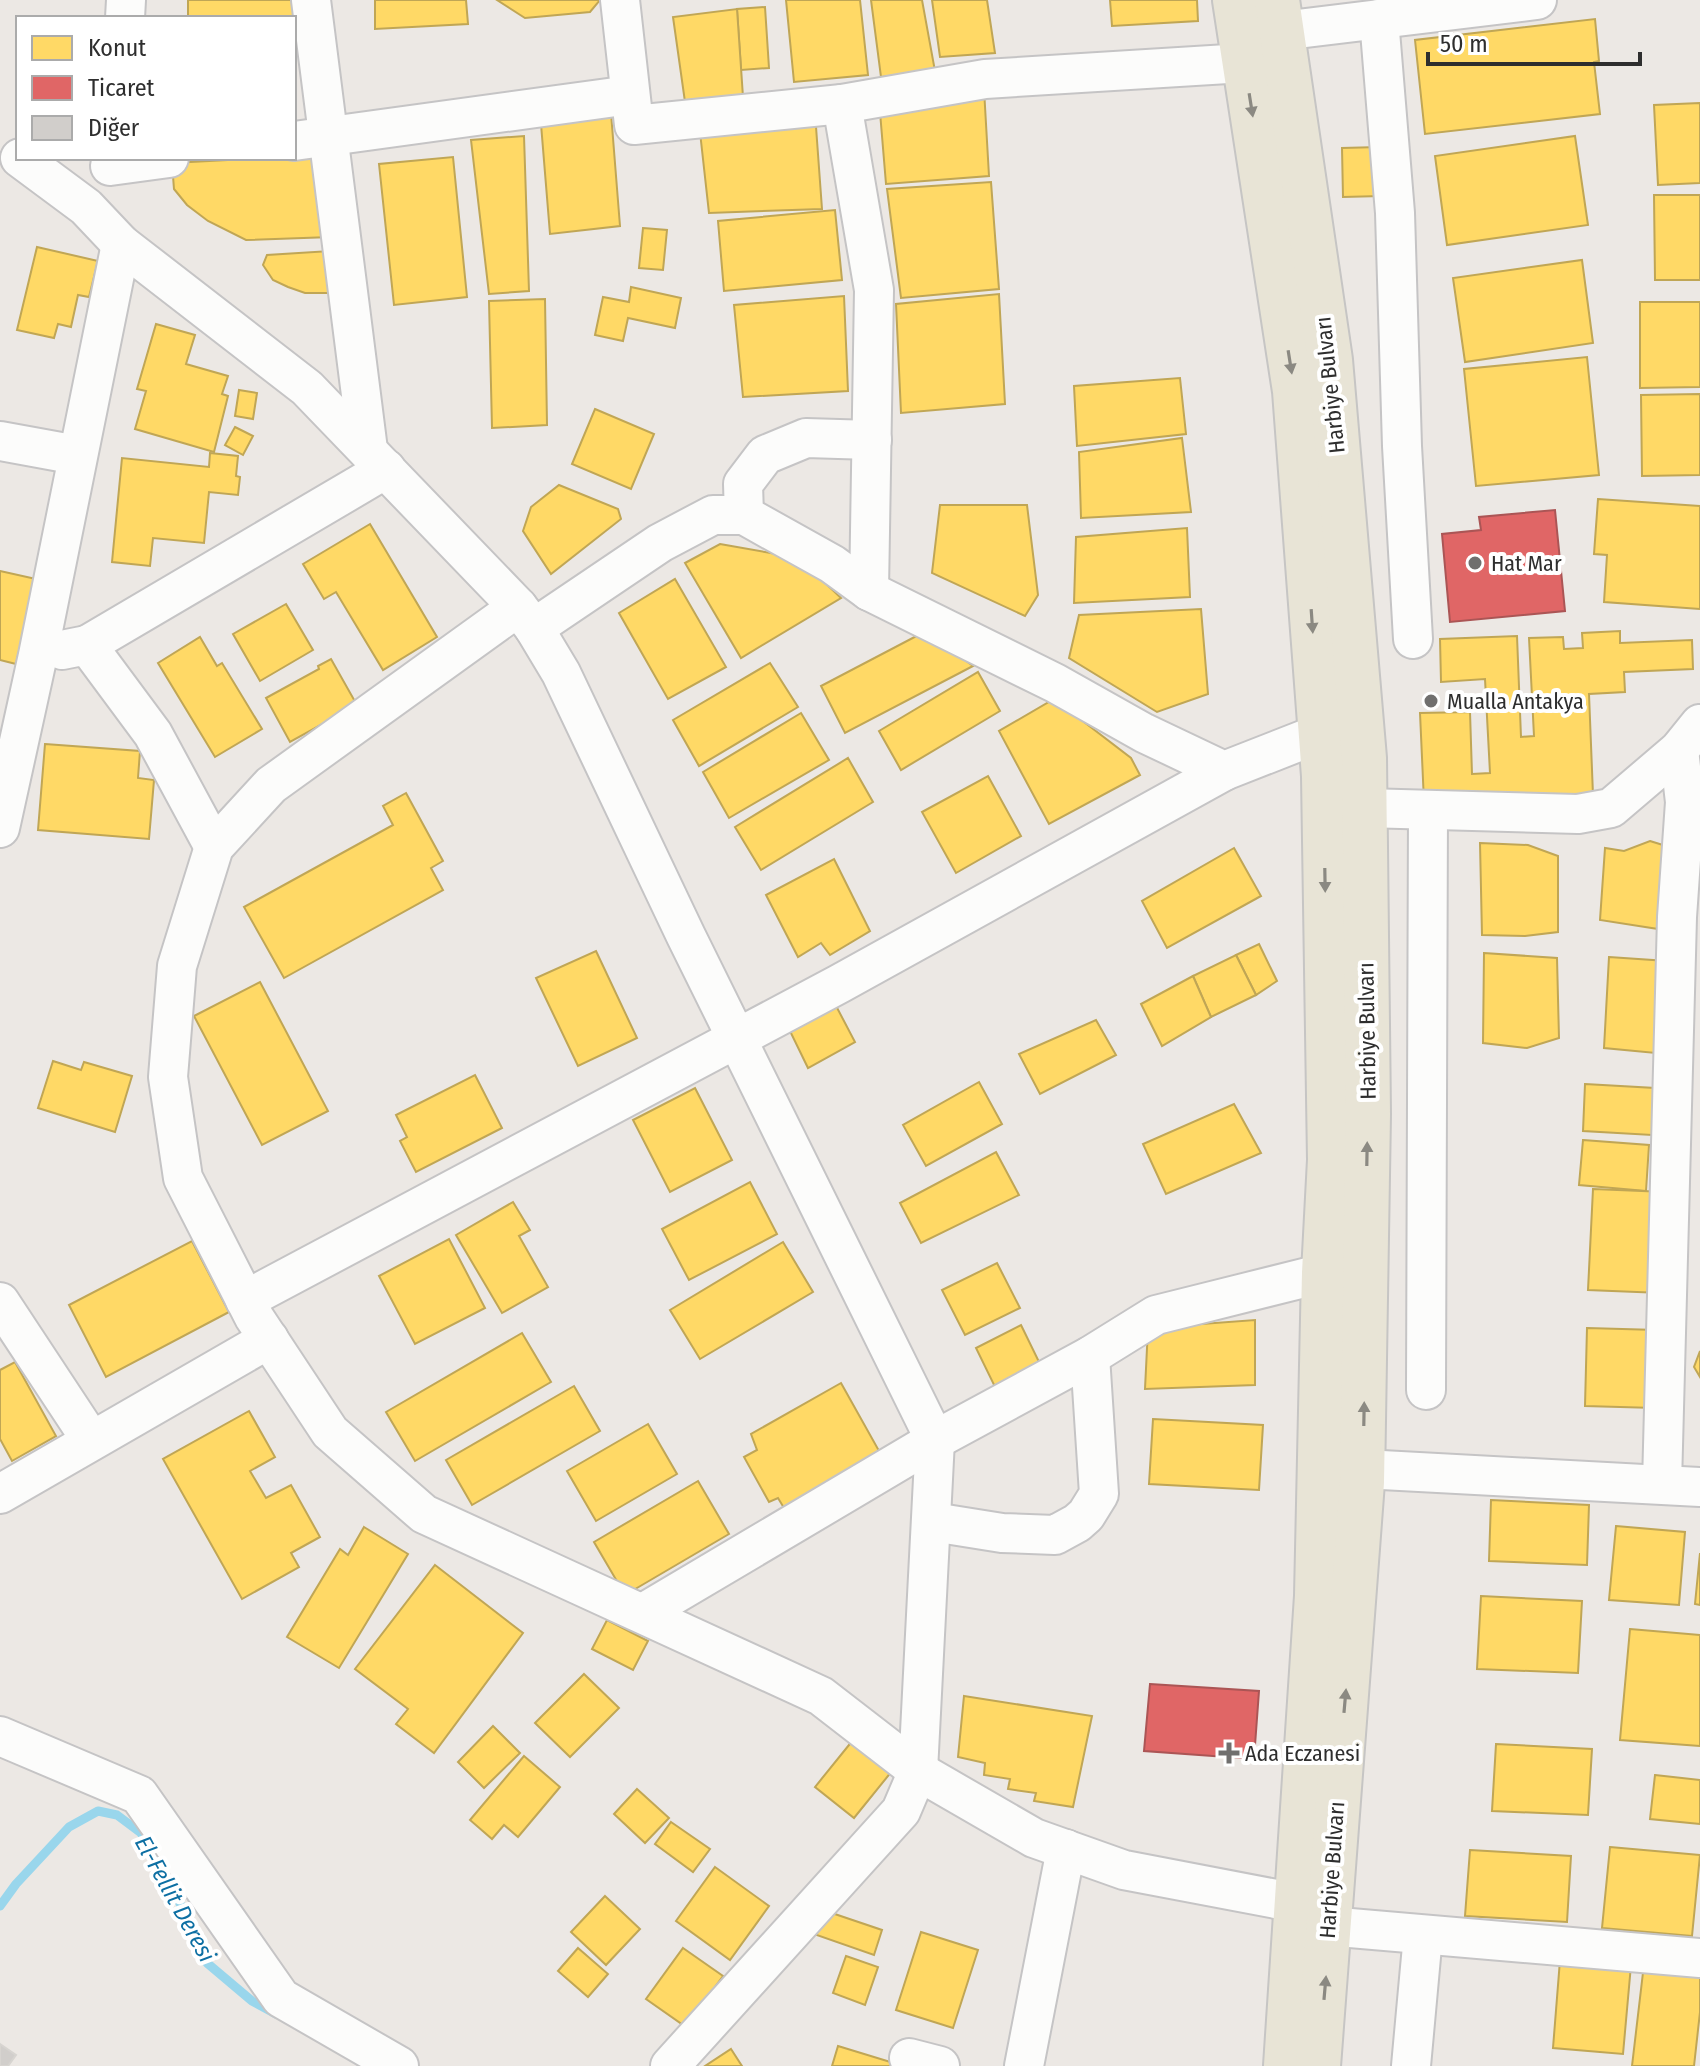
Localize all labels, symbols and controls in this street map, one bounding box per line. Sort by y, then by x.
legend [16,16,296,160]
scale bar [1428,16,1640,66]
text: 50 m [1440,30,1488,58]
text: Konut [88,34,146,62]
text: Ticaret [88,74,155,102]
one-way arrow [1245,93,1258,118]
text: Diğer [88,114,140,142]
street label: Harbiye Bulvarı [1309,315,1351,455]
one-way arrow [1284,350,1297,375]
place label: Hat Mar [1491,550,1562,577]
marker: Hat Mar [1466,554,1484,572]
one-way arrow [1306,609,1319,634]
place label: Mualla Antakya [1447,688,1584,715]
marker: Mualla Antakya [1422,692,1440,710]
one-way arrow [1319,868,1332,893]
street label: Harbiye Bulvarı [1352,962,1382,1100]
one-way arrow [1361,1141,1374,1166]
one-way arrow [1357,1401,1370,1426]
one-way arrow [1339,1688,1352,1713]
place label: Ada Eczanesi [1245,1740,1360,1767]
marker: Ada Eczanesi [1220,1744,1238,1762]
street label: Harbiye Bulvarı [1314,1801,1350,1939]
water label: El-Fellit Deresi [129,1831,221,1967]
one-way arrow [1319,1975,1332,2000]

